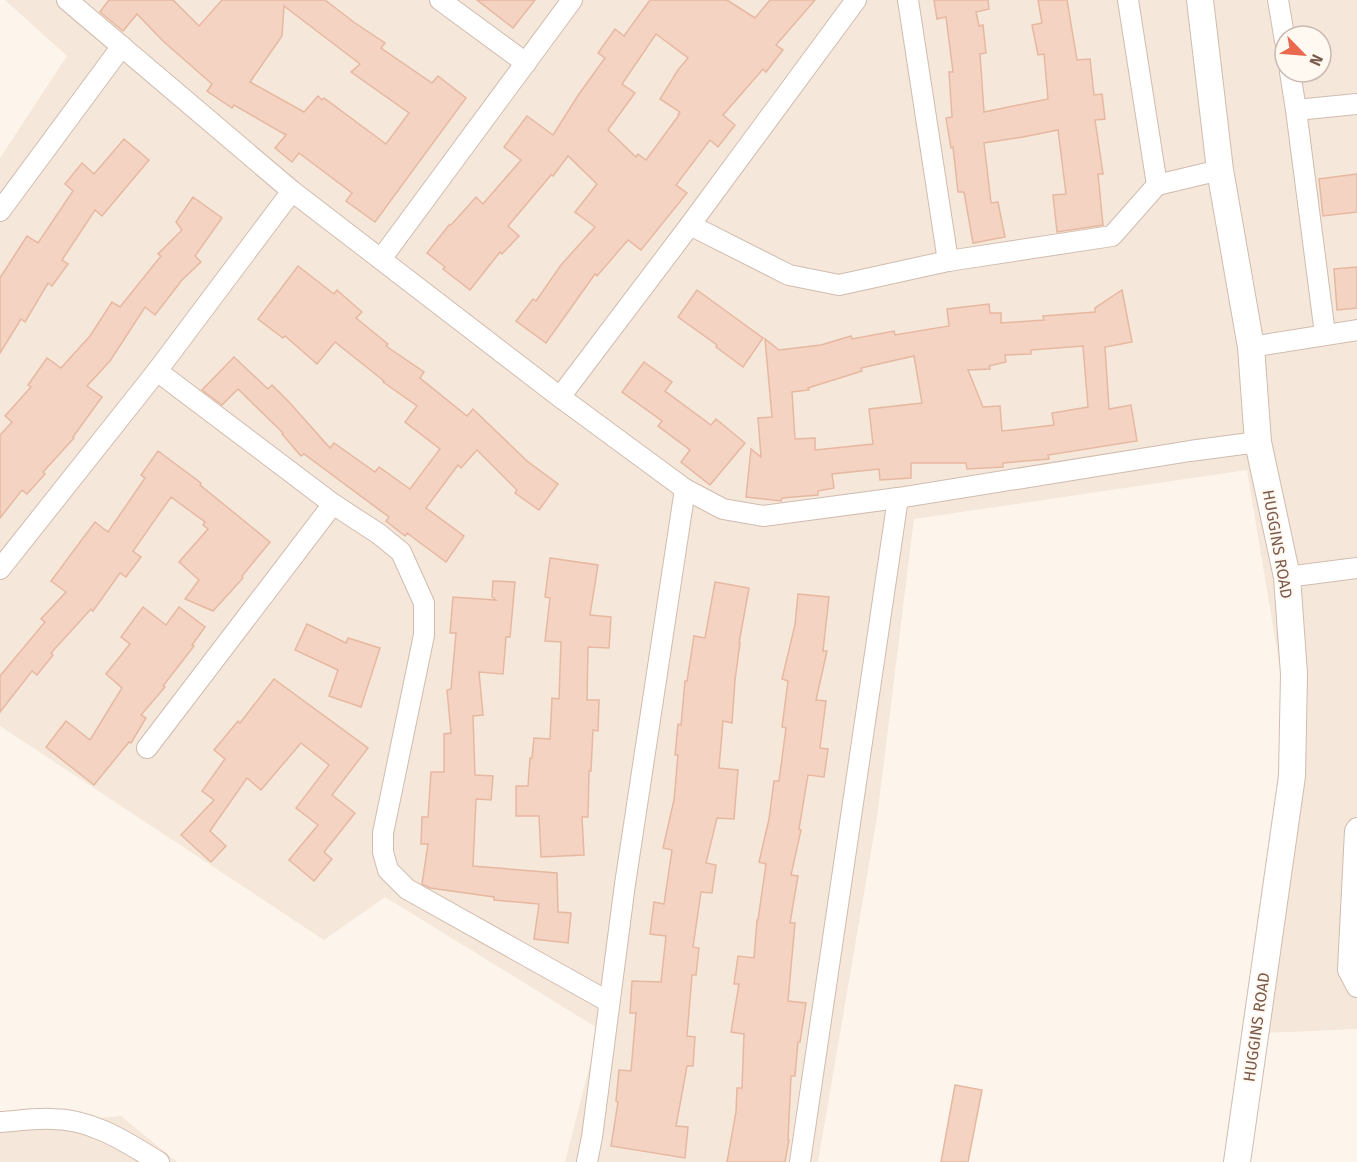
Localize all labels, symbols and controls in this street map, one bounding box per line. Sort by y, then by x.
north arrow [1273,24,1333,84]
text: N [1305,51,1327,69]
street label: HUGGINS ROAD [1259,488,1296,600]
street label: HUGGINS ROAD [1239,971,1274,1083]

